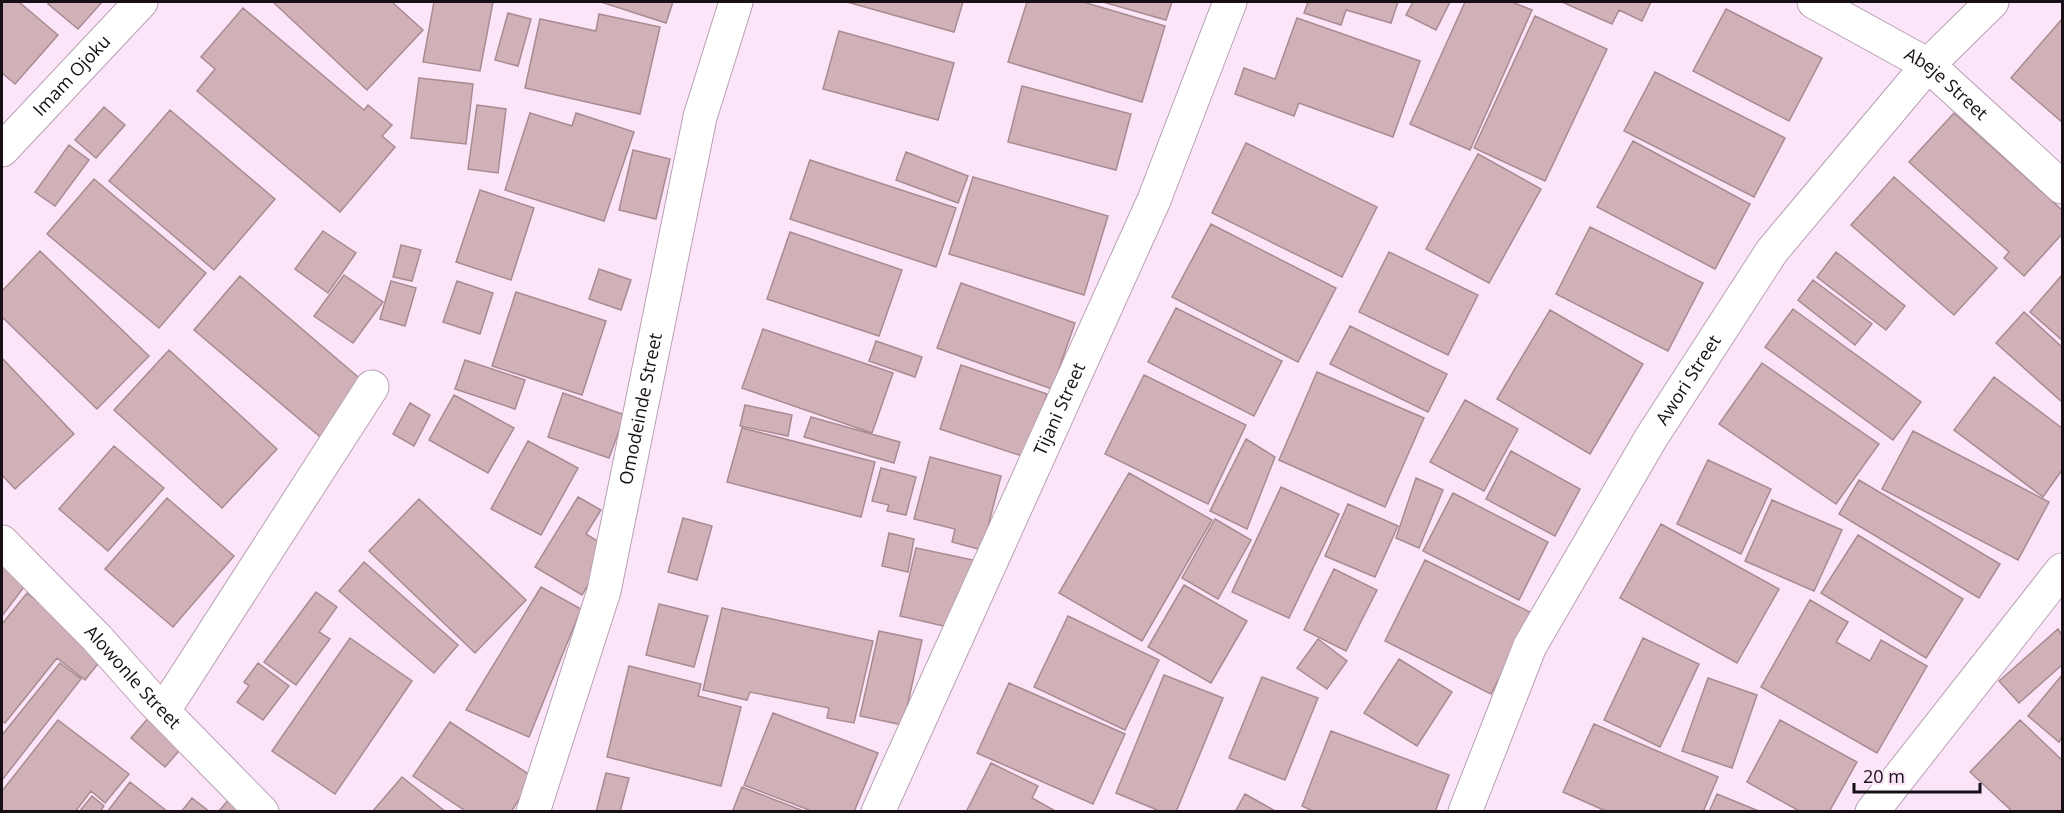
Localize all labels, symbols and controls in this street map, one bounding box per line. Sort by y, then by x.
street label: Imam Ojoku [27,29,115,121]
street label: Abeje Street [1901,41,1994,125]
street label: Awori Street [1650,330,1726,429]
street label: Omodeinde Street [613,331,667,487]
street label: Tijani Street [1027,358,1090,459]
street label: Alowonle Street [80,619,187,734]
scale bar [1854,756,1980,794]
text: 20 m [1863,764,1905,788]

